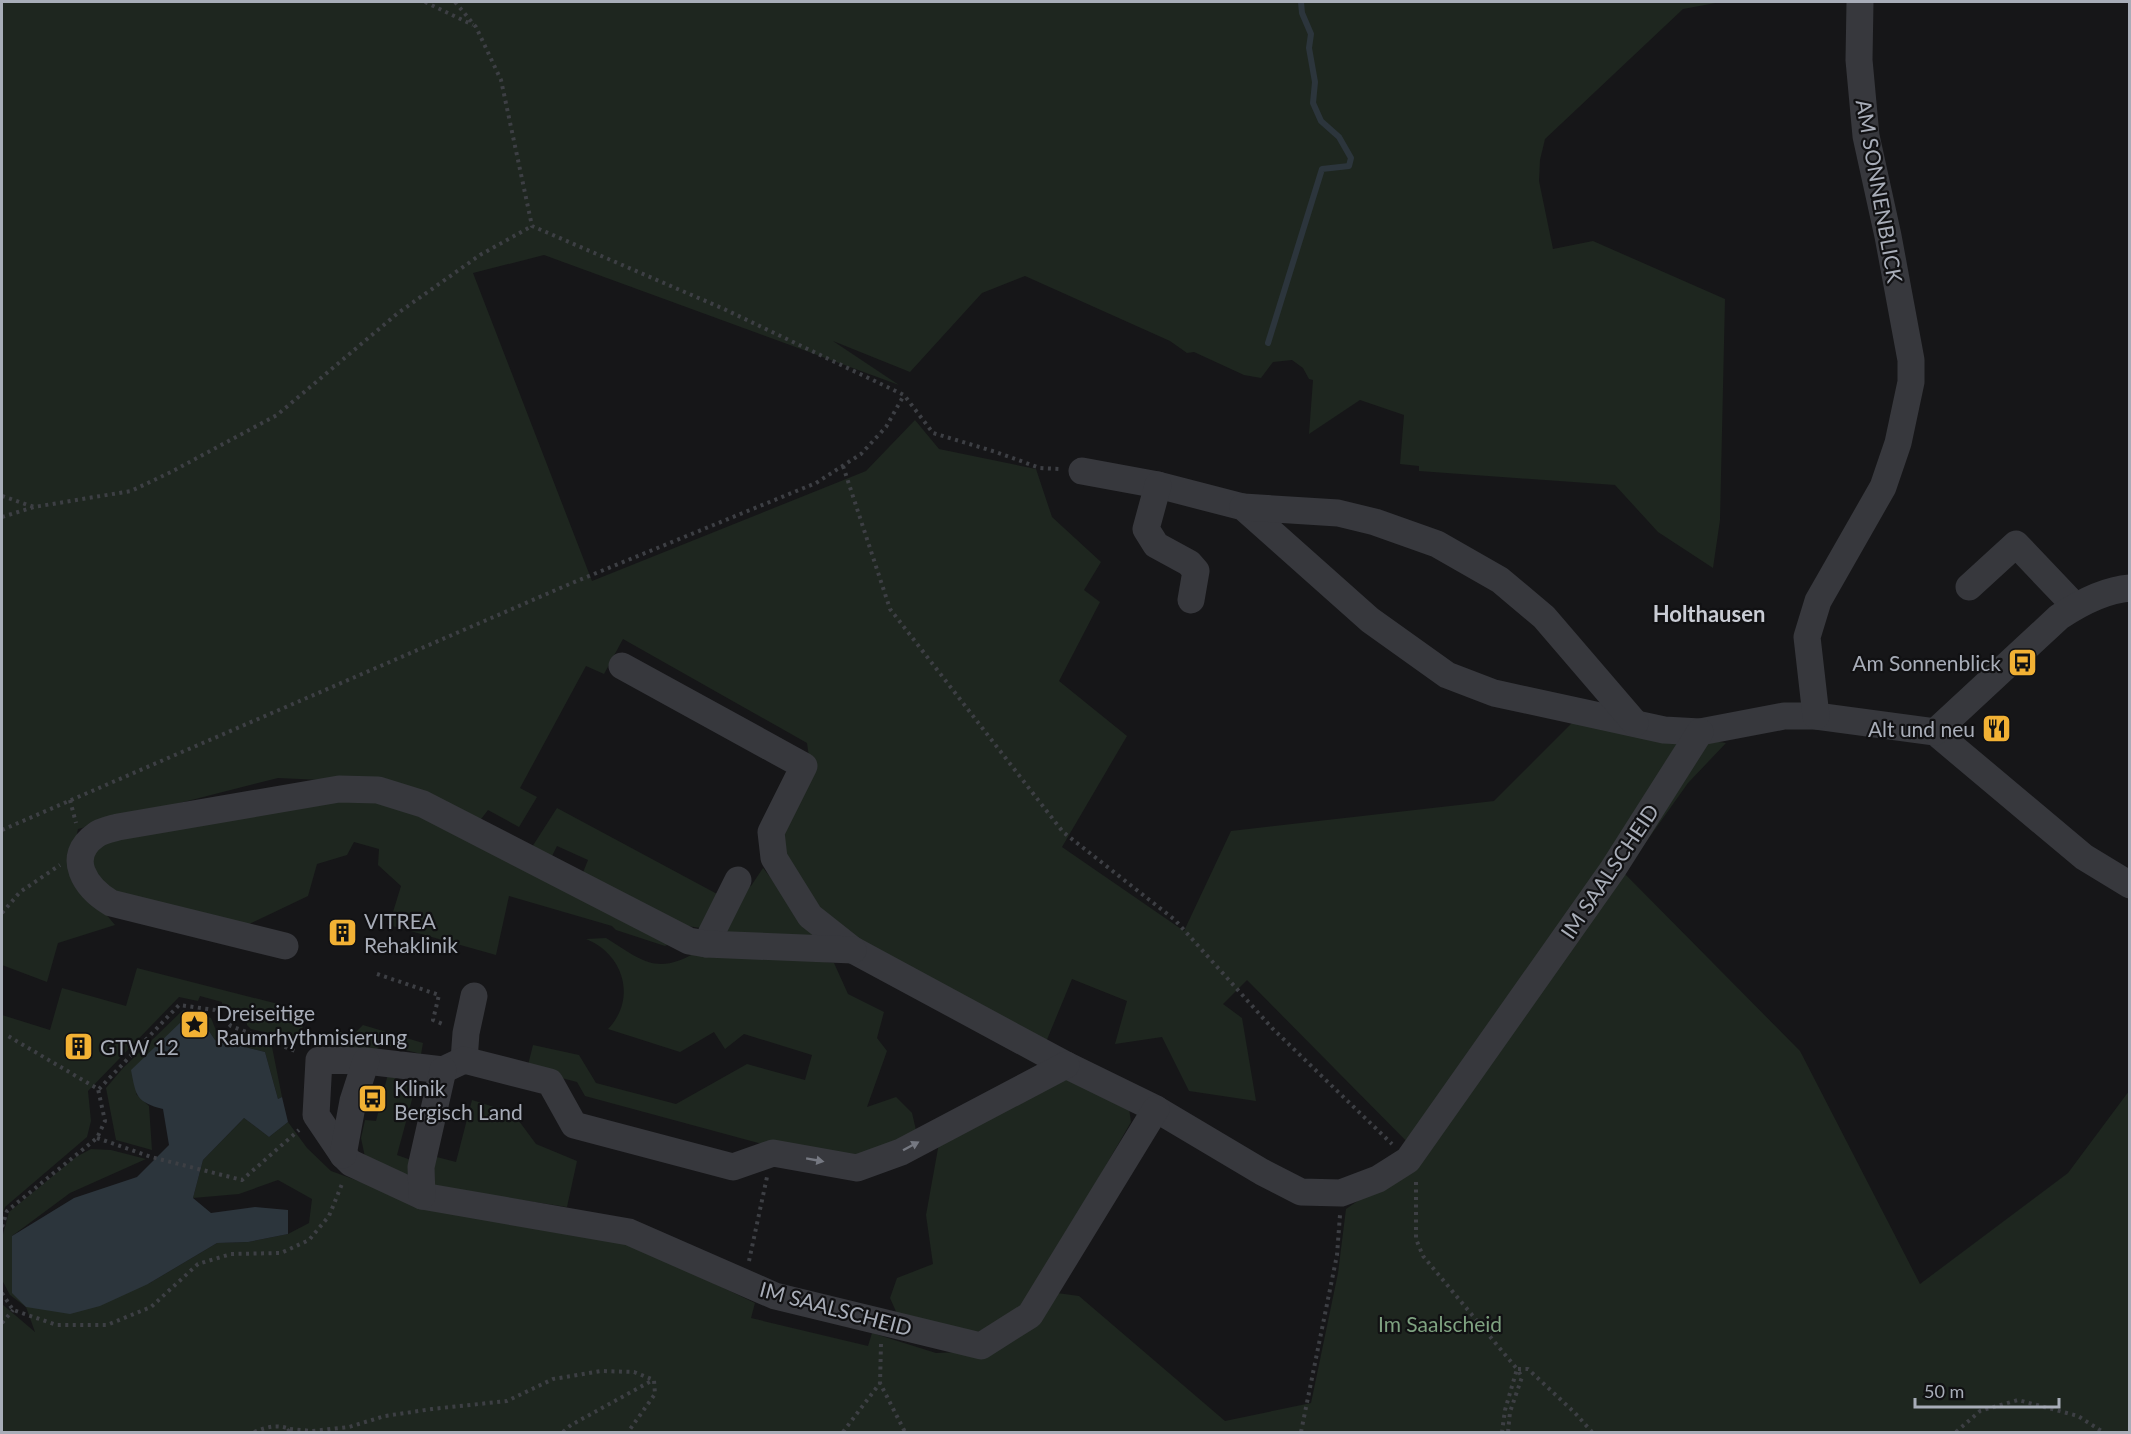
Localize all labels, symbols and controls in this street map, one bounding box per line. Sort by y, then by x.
street label: AM SONNENBLICK [1852,97,1908,285]
district label: Holthausen [1653,600,1765,627]
bus stop icon: Am Sonnenblick [2006,646,2038,678]
place label: Am Sonnenblick [1852,650,2001,675]
restaurant icon: Alt und neu [1980,712,2012,744]
place label: Alt und neu [1868,716,1975,741]
street label: IM SAALSCHEID [1555,799,1663,943]
place label: VITREA Rehaklinik [364,908,458,957]
building icon: VITREA Rehaklinik [327,916,359,948]
place label: Dreiseitige Raumrhythmisierung [216,1000,407,1049]
place icon: Dreiseitige Raumrhythmisierung [179,1008,211,1040]
building icon: GTW 12 [63,1030,95,1062]
place label: GTW 12 [100,1034,179,1059]
place label: Klinik Bergisch Land [394,1075,523,1124]
bus stop icon: Klinik Bergisch Land [357,1083,389,1115]
one-way arrow [903,1141,920,1151]
one-way arrow [806,1156,825,1165]
street label: IM SAALSCHEID [757,1276,915,1340]
park label: Im Saalscheid [1378,1311,1502,1336]
scale bar [1915,1371,2059,1409]
text: 50 m [1924,1380,1964,1402]

